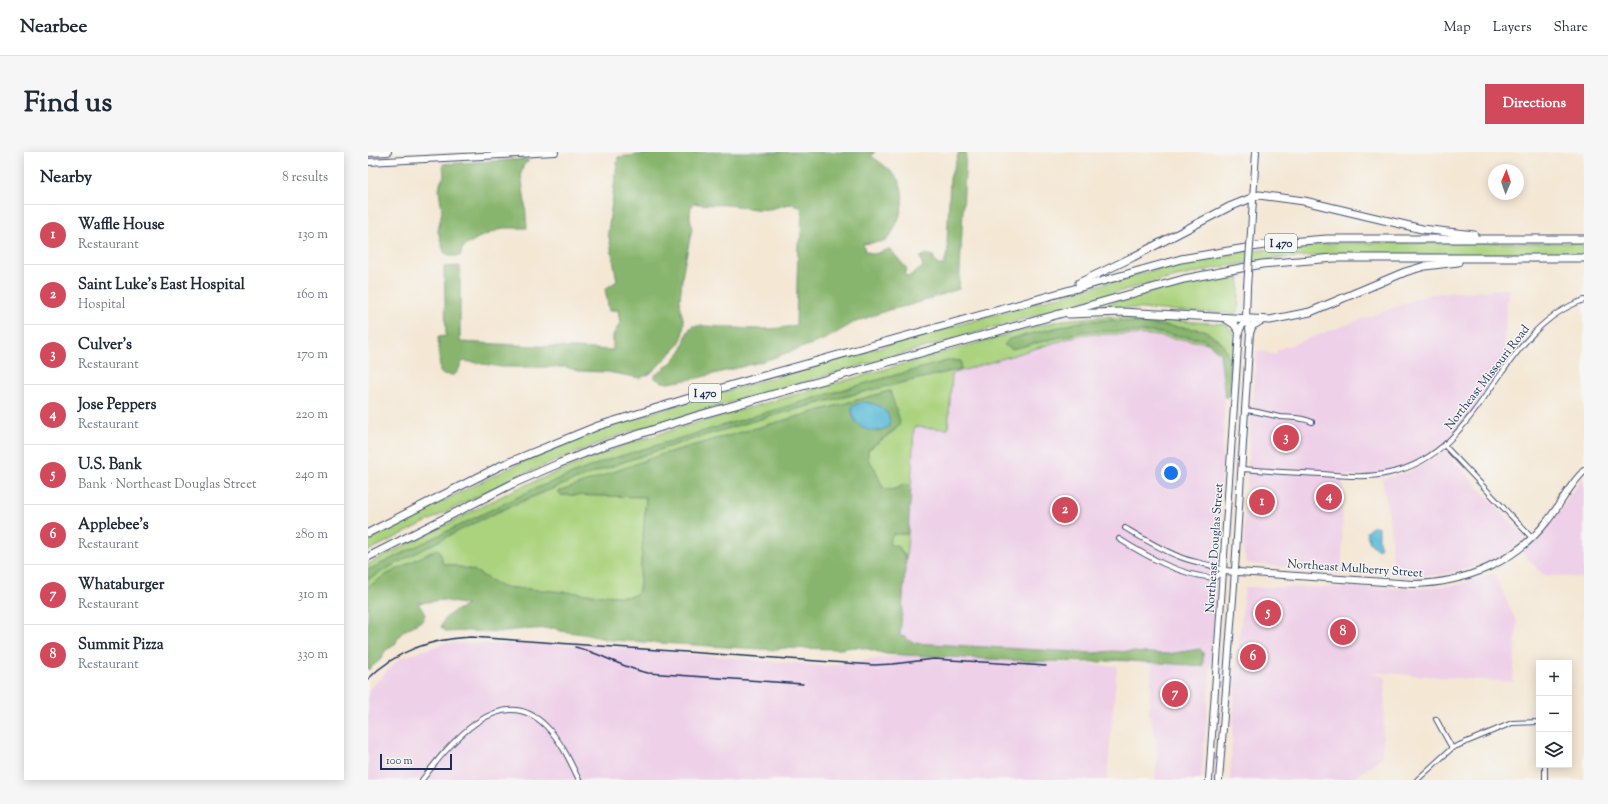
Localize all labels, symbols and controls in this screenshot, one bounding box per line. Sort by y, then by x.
text: Nearbee [20,14,87,41]
text: Map [1444,18,1471,38]
text: Layers [1493,18,1531,38]
text: Share [1553,18,1588,38]
text: Find us [24,84,112,124]
button: Directions [1485,84,1584,124]
north arrow [1488,164,1524,200]
text: Nearby [40,166,92,190]
text: 8 results [282,169,328,187]
text: Waffle House [78,215,165,236]
text: 1 [51,226,55,244]
text: 130 m [298,226,328,244]
road number: I 470 [1265,234,1297,252]
text: Restaurant [78,236,139,254]
text: Saint Luke's East Hospital [78,275,245,296]
text: 2 [50,286,56,304]
text: 160 m [297,286,328,304]
text: Hospital [78,296,125,314]
street label: Northeast Missouri Road [1441,321,1535,434]
text: Culver's [78,335,132,356]
text: 3 [50,346,56,364]
text: 170 m [297,346,328,364]
text: Restaurant [78,356,139,374]
road number: I 470 [689,384,721,402]
text: Jose Peppers [78,395,156,416]
text: 4 [50,406,56,424]
text: 220 m [295,406,328,424]
text: Restaurant [78,416,139,434]
pin: 3 [1273,423,1299,453]
text: U.S. Bank [78,455,142,476]
your location [1161,463,1181,483]
text: 5 [51,466,55,484]
text: 240 m [295,466,328,484]
text: Bank · Northeast Douglas Street [78,476,257,494]
pin: 4 [1316,482,1342,512]
street label: Northeast Douglas Street [1201,483,1229,614]
pin: 1 [1249,487,1275,517]
pin: 2 [1052,495,1078,525]
text: Applebee's [78,515,149,536]
text: 6 [50,526,56,544]
text: 280 m [295,526,328,544]
text: Restaurant [78,536,139,554]
street label: Northeast Mulberry Street [1287,555,1423,583]
text: Whataburger [78,575,164,596]
text: 7 [50,586,56,604]
text: 310 m [298,586,328,604]
text: Restaurant [78,596,139,614]
pin: 5 [1255,598,1281,628]
pin: 8 [1330,617,1356,647]
text: Summit Pizza [78,635,164,656]
pin: 6 [1240,642,1266,672]
text: 8 [50,646,56,664]
text: 330 m [297,646,328,664]
text: Restaurant [78,656,139,674]
map controls [1536,660,1572,768]
button: + [1536,660,1572,696]
pin: 7 [1162,679,1188,709]
button: − [1536,696,1572,732]
button: layers [1536,732,1572,768]
scale bar [380,752,452,771]
text: 100 m [386,753,413,769]

